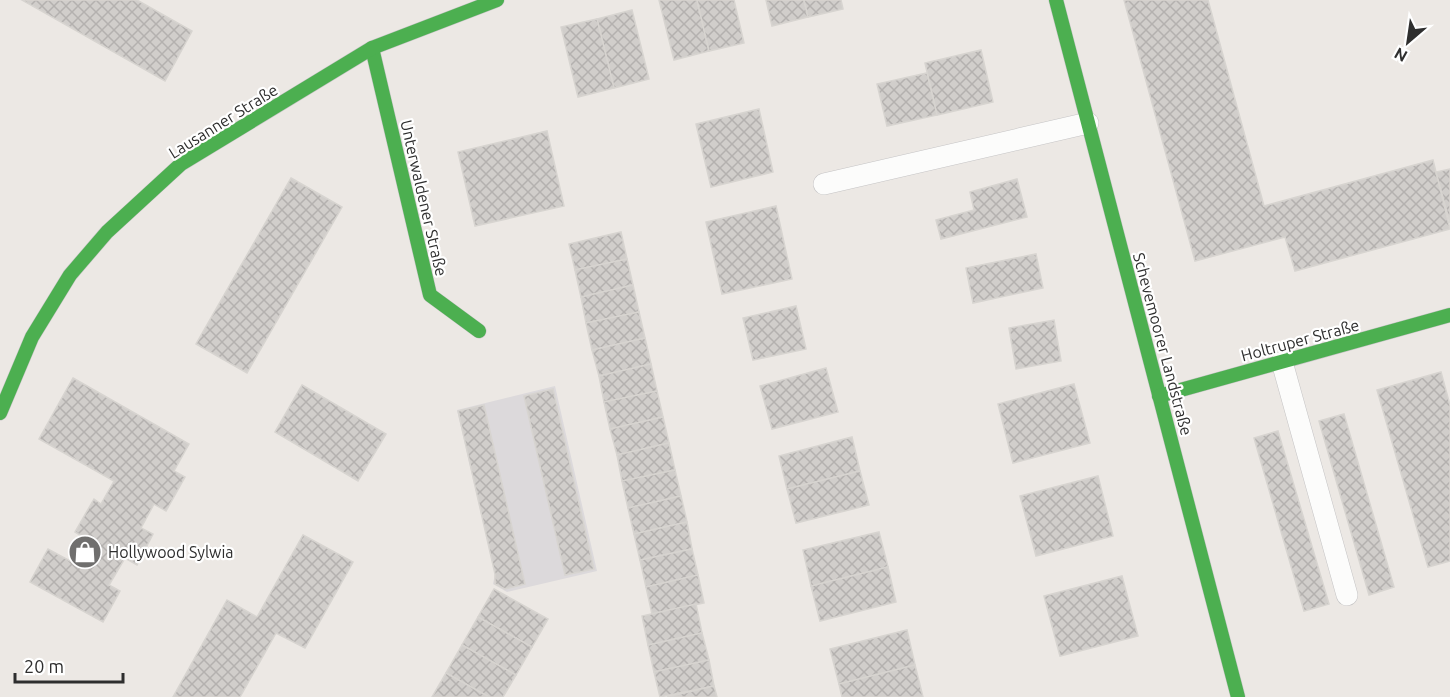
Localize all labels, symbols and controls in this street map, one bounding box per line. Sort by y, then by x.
north arrow [1378,12,1438,72]
text: N [1391,44,1410,66]
street label: Lausanner Straße [165,80,281,162]
street label: Unterwaldener Straße [397,118,451,278]
street label: Schevemoorer Landstraße [1130,251,1196,437]
street label: Holtruper Straße [1239,316,1361,364]
shop icon: Hollywood Sylwia [67,534,103,570]
place label: Hollywood Sylwia [108,543,234,561]
scale bar [15,646,123,684]
text: 20 m [24,656,64,676]

